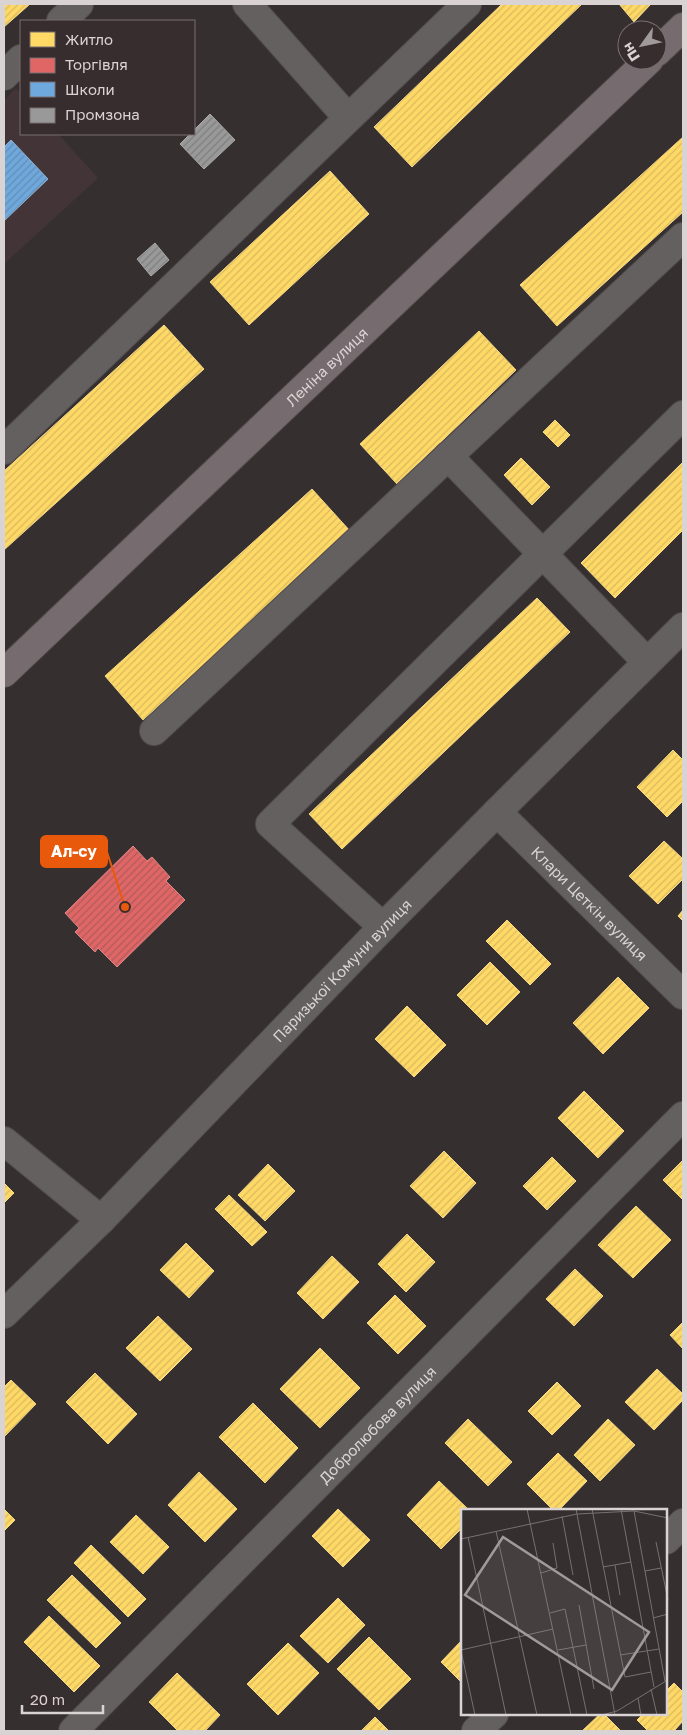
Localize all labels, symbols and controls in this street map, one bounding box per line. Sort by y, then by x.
legend [20,20,195,135]
north arrow [617,20,667,70]
text: Житло [65,30,113,48]
text: Пн [618,40,643,65]
text: Торгівля [65,55,128,73]
text: Школи [65,80,115,98]
text: Промзона [65,105,140,123]
street label: Леніна вулиця [282,323,371,410]
callout: Ал-су [41,836,107,867]
text: Ал-су [51,841,97,861]
street label: Клари Цеткін вулиця [528,842,651,964]
street label: Паризької Комуни вулиця [269,895,415,1045]
street label: Добролюбова вулиця [315,1362,439,1487]
inset map [461,1509,667,1715]
scale bar [22,1682,104,1714]
text: 20 m [30,1690,65,1708]

